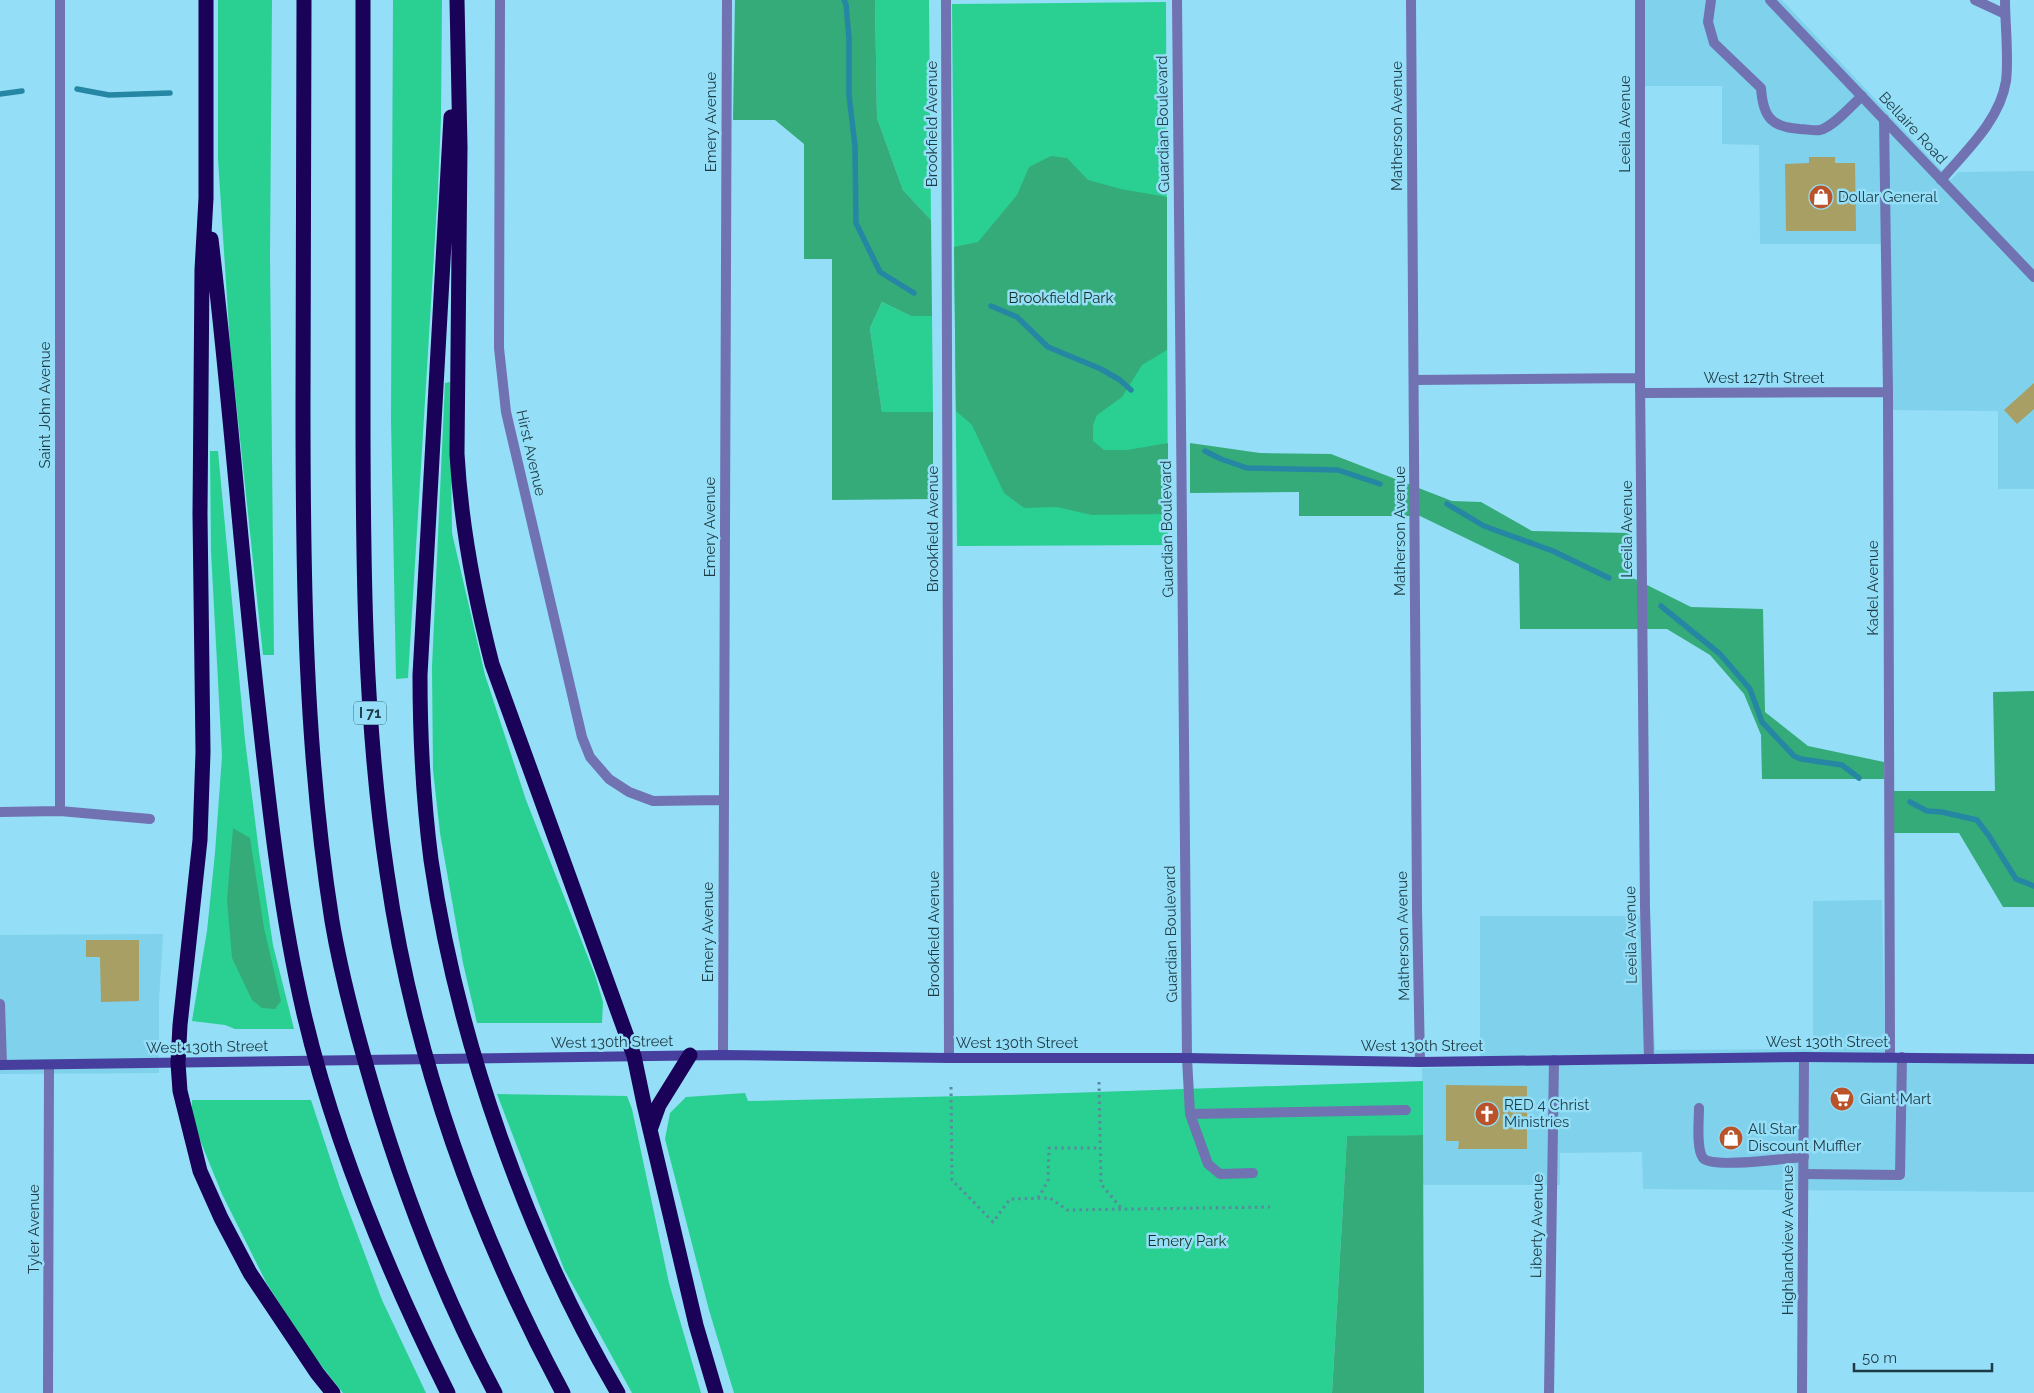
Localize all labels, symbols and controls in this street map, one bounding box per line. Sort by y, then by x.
street label: Guardian Boulevard [1153,55,1173,193]
street label: Brookfield Avenue [923,61,941,187]
street label: Matherson Avenue [1388,61,1406,191]
street label: Emery Avenue [702,71,720,172]
street label: Leeila Avenue [1616,75,1634,173]
street label: Bellaire Road [1875,88,1951,168]
shop icon: Dollar General [1808,184,1834,210]
place label: Dollar General [1838,188,1938,206]
park label: Brookfield Park [1008,289,1114,307]
street label: Saint John Avenue [36,341,54,469]
street label: West 127th Street [1703,369,1825,387]
street label: Hirst Avenue [512,408,550,498]
street label: Guardian Boulevard [1157,460,1177,598]
street label: Brookfield Avenue [924,466,942,592]
street label: Matherson Avenue [1391,466,1409,596]
street label: Emery Avenue [701,476,719,577]
street label: Leeila Avenue [1618,480,1636,578]
street label: Kadel Avenue [1864,540,1882,636]
road number: I 71 [354,701,386,724]
street label: Guardian Boulevard [1161,865,1181,1003]
street label: Brookfield Avenue [925,871,943,997]
street label: Matherson Avenue [1393,871,1413,1001]
street label: Emery Avenue [699,881,717,982]
street label: Leeila Avenue [1621,886,1641,984]
street label: West 130th Street [551,1032,673,1052]
street label: West 130th Street [1766,1033,1888,1051]
street label: West 130th Street [956,1034,1078,1052]
street label: West 130th Street [146,1037,268,1057]
street label: West 130th Street [1361,1037,1483,1055]
supermarket icon: Giant Mart [1829,1086,1855,1112]
place label: Giant Mart [1860,1090,1931,1108]
place label: RED 4 Christ Ministries [1504,1096,1589,1131]
church icon: RED 4 Christ Ministries [1474,1101,1500,1127]
place label: All Star Discount Muffler [1748,1120,1862,1155]
shop icon: All Star Discount Muffler [1718,1125,1744,1151]
street label: Highlandview Avenue [1779,1165,1797,1315]
street label: Liberty Avenue [1527,1174,1547,1278]
street label: Tyler Avenue [25,1184,43,1274]
park label: Emery Park [1147,1232,1227,1250]
scale bar [1854,1340,1992,1372]
text: 50 m [1862,1349,1897,1367]

